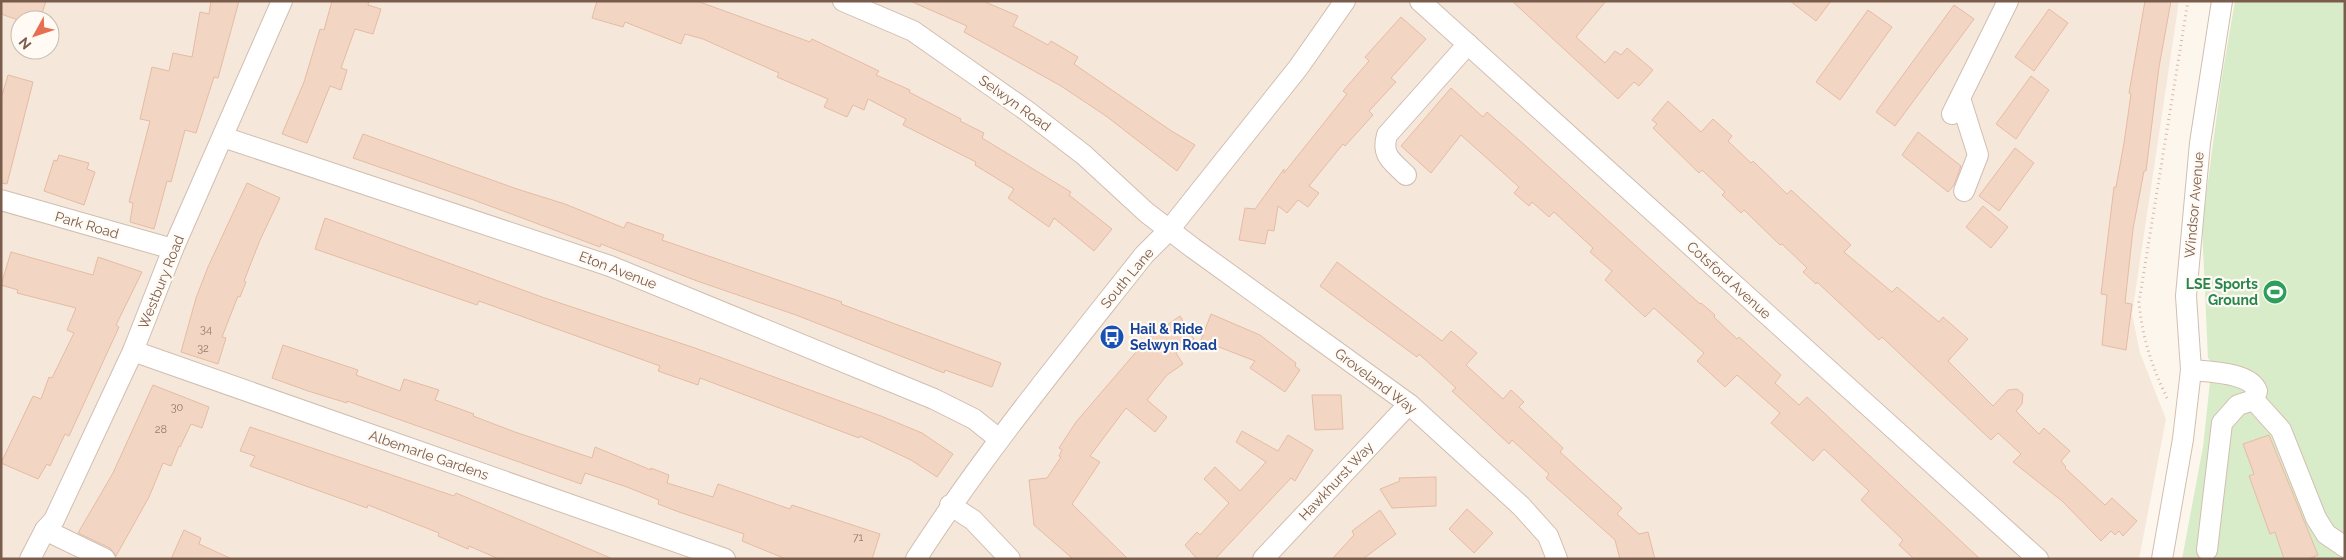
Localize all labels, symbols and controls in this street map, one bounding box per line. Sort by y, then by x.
north arrow [10,10,60,60]
text: N [15,34,35,53]
street label: Selwyn Road [976,72,1054,134]
street label: Windsor Avenue [2181,151,2207,259]
street label: Park Road [53,208,121,242]
street label: Westbury Road [135,233,187,331]
street label: Cotsford Avenue [1684,238,1774,322]
street label: South Lane [1097,245,1157,311]
street label: Eton Avenue [577,248,659,292]
place label: LSE Sports Ground [2186,276,2258,308]
sports icon: LSE Sports Ground [2262,279,2288,305]
place label: Hail & Ride Selwyn Road [1130,321,1217,353]
house number: 34 [200,323,212,336]
bus stop icon: Hail & Ride Selwyn Road [1099,324,1125,350]
house number: 32 [197,342,209,355]
street label: Groveland Way [1332,345,1420,417]
house number: 30 [171,401,184,414]
house number: 28 [155,423,167,436]
street label: Albemarle Gardens [367,427,491,483]
street label: Hawkhurst Way [1296,438,1377,524]
house number: 71 [853,531,864,544]

